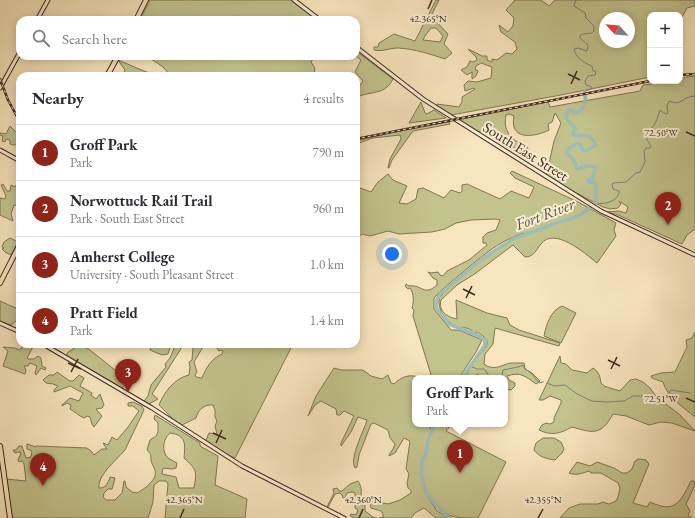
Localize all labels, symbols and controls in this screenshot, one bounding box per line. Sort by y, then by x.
text: 42.365°N [409,12,447,25]
north arrow [599,12,635,48]
map controls [647,12,683,84]
button: + [647,12,683,48]
search box [16,16,360,60]
icon: search [30,27,52,49]
text: Search here [62,29,127,48]
button: − [647,48,683,84]
text: Nearby [32,87,84,109]
text: 4 results [303,90,344,107]
street label: South East Street [480,117,573,185]
text: 72.50°W [644,126,679,139]
text: Groff Park [70,135,137,154]
text: 1 [42,144,48,161]
text: 790 m [313,144,344,161]
text: Park [70,154,92,171]
text: Norwottuck Rail Trail [70,191,213,210]
pin: 2 [655,192,681,225]
water label: Fort River [511,193,579,235]
text: 2 [42,200,48,217]
text: 960 m [313,200,344,217]
text: Park · South East Street [70,210,184,227]
your location [382,244,402,264]
text: Amherst College [70,247,174,266]
text: 3 [42,256,48,273]
text: 1.0 km [310,256,344,273]
text: University · South Pleasant Street [70,266,234,283]
text: Pratt Field [70,303,138,322]
text: 4 [42,312,48,329]
text: 1.4 km [310,312,344,329]
text: Park [70,322,92,339]
pin: 3 [115,359,141,392]
popup [412,375,508,427]
text: Groff Park [426,383,494,402]
text: 72.51°W [644,392,679,405]
text: Park [426,402,448,419]
pin: 1 [447,440,473,473]
pin: 4 [30,453,56,486]
text: 42.365°N [165,493,203,506]
text: 42.360°N [344,493,382,506]
text: 42.355°N [524,493,562,506]

